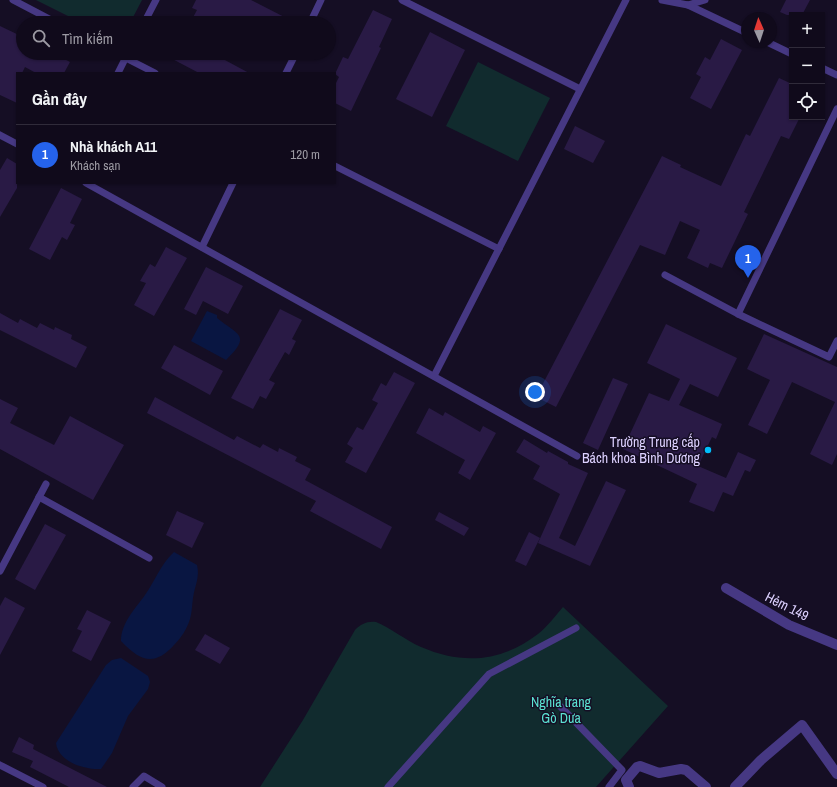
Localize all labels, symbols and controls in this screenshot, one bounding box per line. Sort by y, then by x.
north arrow [741,12,777,48]
map controls [789,12,825,120]
button: + [789,12,825,48]
search box [16,16,336,60]
icon: search [30,27,52,49]
text: Tìm kiếm [62,28,113,49]
button: − [789,48,825,84]
button: locate [789,84,825,120]
text: Gần đây [32,87,87,110]
text: Nhà khách A11 [70,136,157,157]
text: 1 [42,146,48,163]
text: 120 m [290,146,320,163]
text: Khách sạn [70,157,120,174]
pin: 1 [735,245,761,278]
your location [525,382,545,402]
place label: Trường Trung cấp Bách khoa Bình Dương [582,433,701,467]
marker: Trường Trung cấp Bách khoa Bình Dương [703,445,713,455]
street label: Hẻm 149 [762,587,812,625]
park label: Nghĩa trang Gò Dưa [531,693,592,727]

